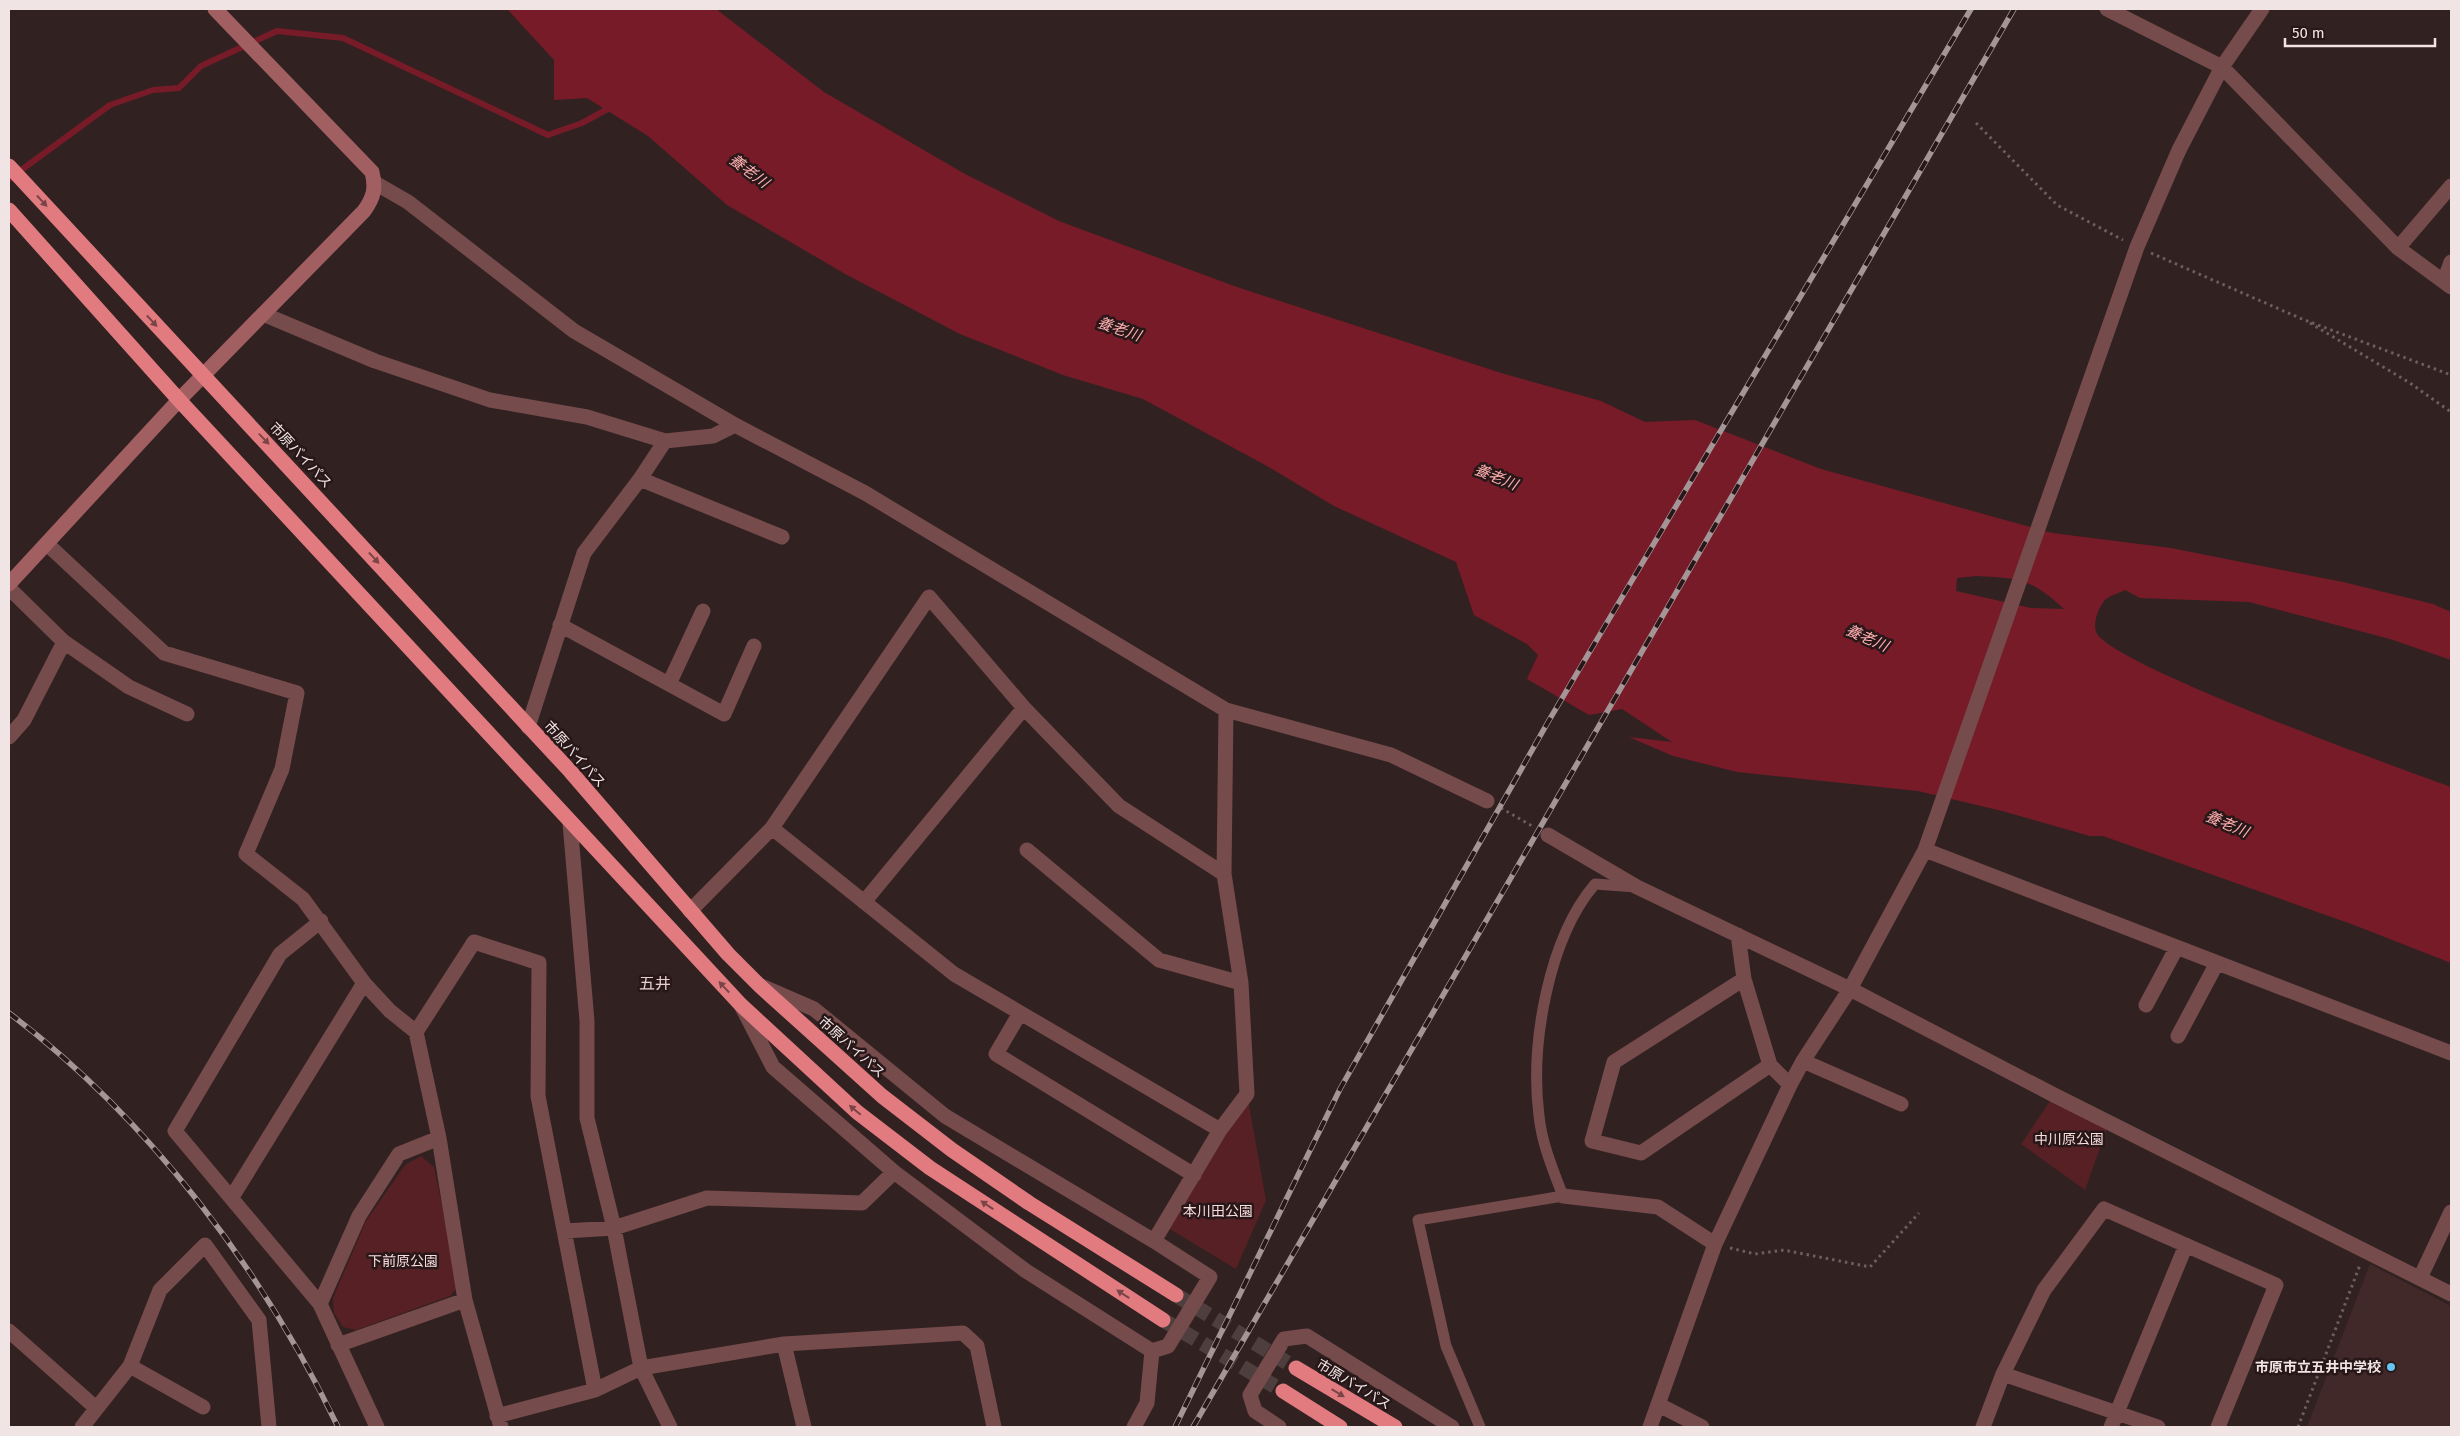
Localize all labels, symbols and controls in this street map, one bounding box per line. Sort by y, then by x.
scale bar [2285,15,2435,47]
text: 50 m [2292,24,2325,42]
water label: 養老川 [726,150,774,193]
one-way arrow [36,195,48,207]
water label: 養老川 [1095,313,1145,345]
one-way arrow [146,314,158,326]
street label: 市原バイパス [266,419,335,492]
one-way arrow [258,433,270,445]
water label: 養老川 [1472,460,1522,495]
one-way arrow [368,552,380,564]
water label: 養老川 [1843,621,1893,656]
street label: 市原バイパス [540,718,609,791]
water label: 養老川 [2203,807,2253,842]
district label: 五井 [639,974,671,993]
one-way arrow [718,981,730,993]
street label: 市原バイパス [815,1013,888,1082]
one-way arrow [849,1104,862,1115]
park label: 中川原公園 [2034,1131,2104,1148]
one-way arrow [980,1200,993,1209]
park label: 本川田公園 [1183,1203,1253,1220]
park label: 下前原公園 [368,1253,438,1270]
one-way arrow [1116,1289,1129,1298]
street label: 市原バイパス [1313,1356,1394,1413]
place label: 市原市立五井中学校 [2255,1359,2381,1376]
marker: 市原市立五井中学校 [2385,1361,2397,1373]
one-way arrow [1332,1389,1345,1398]

